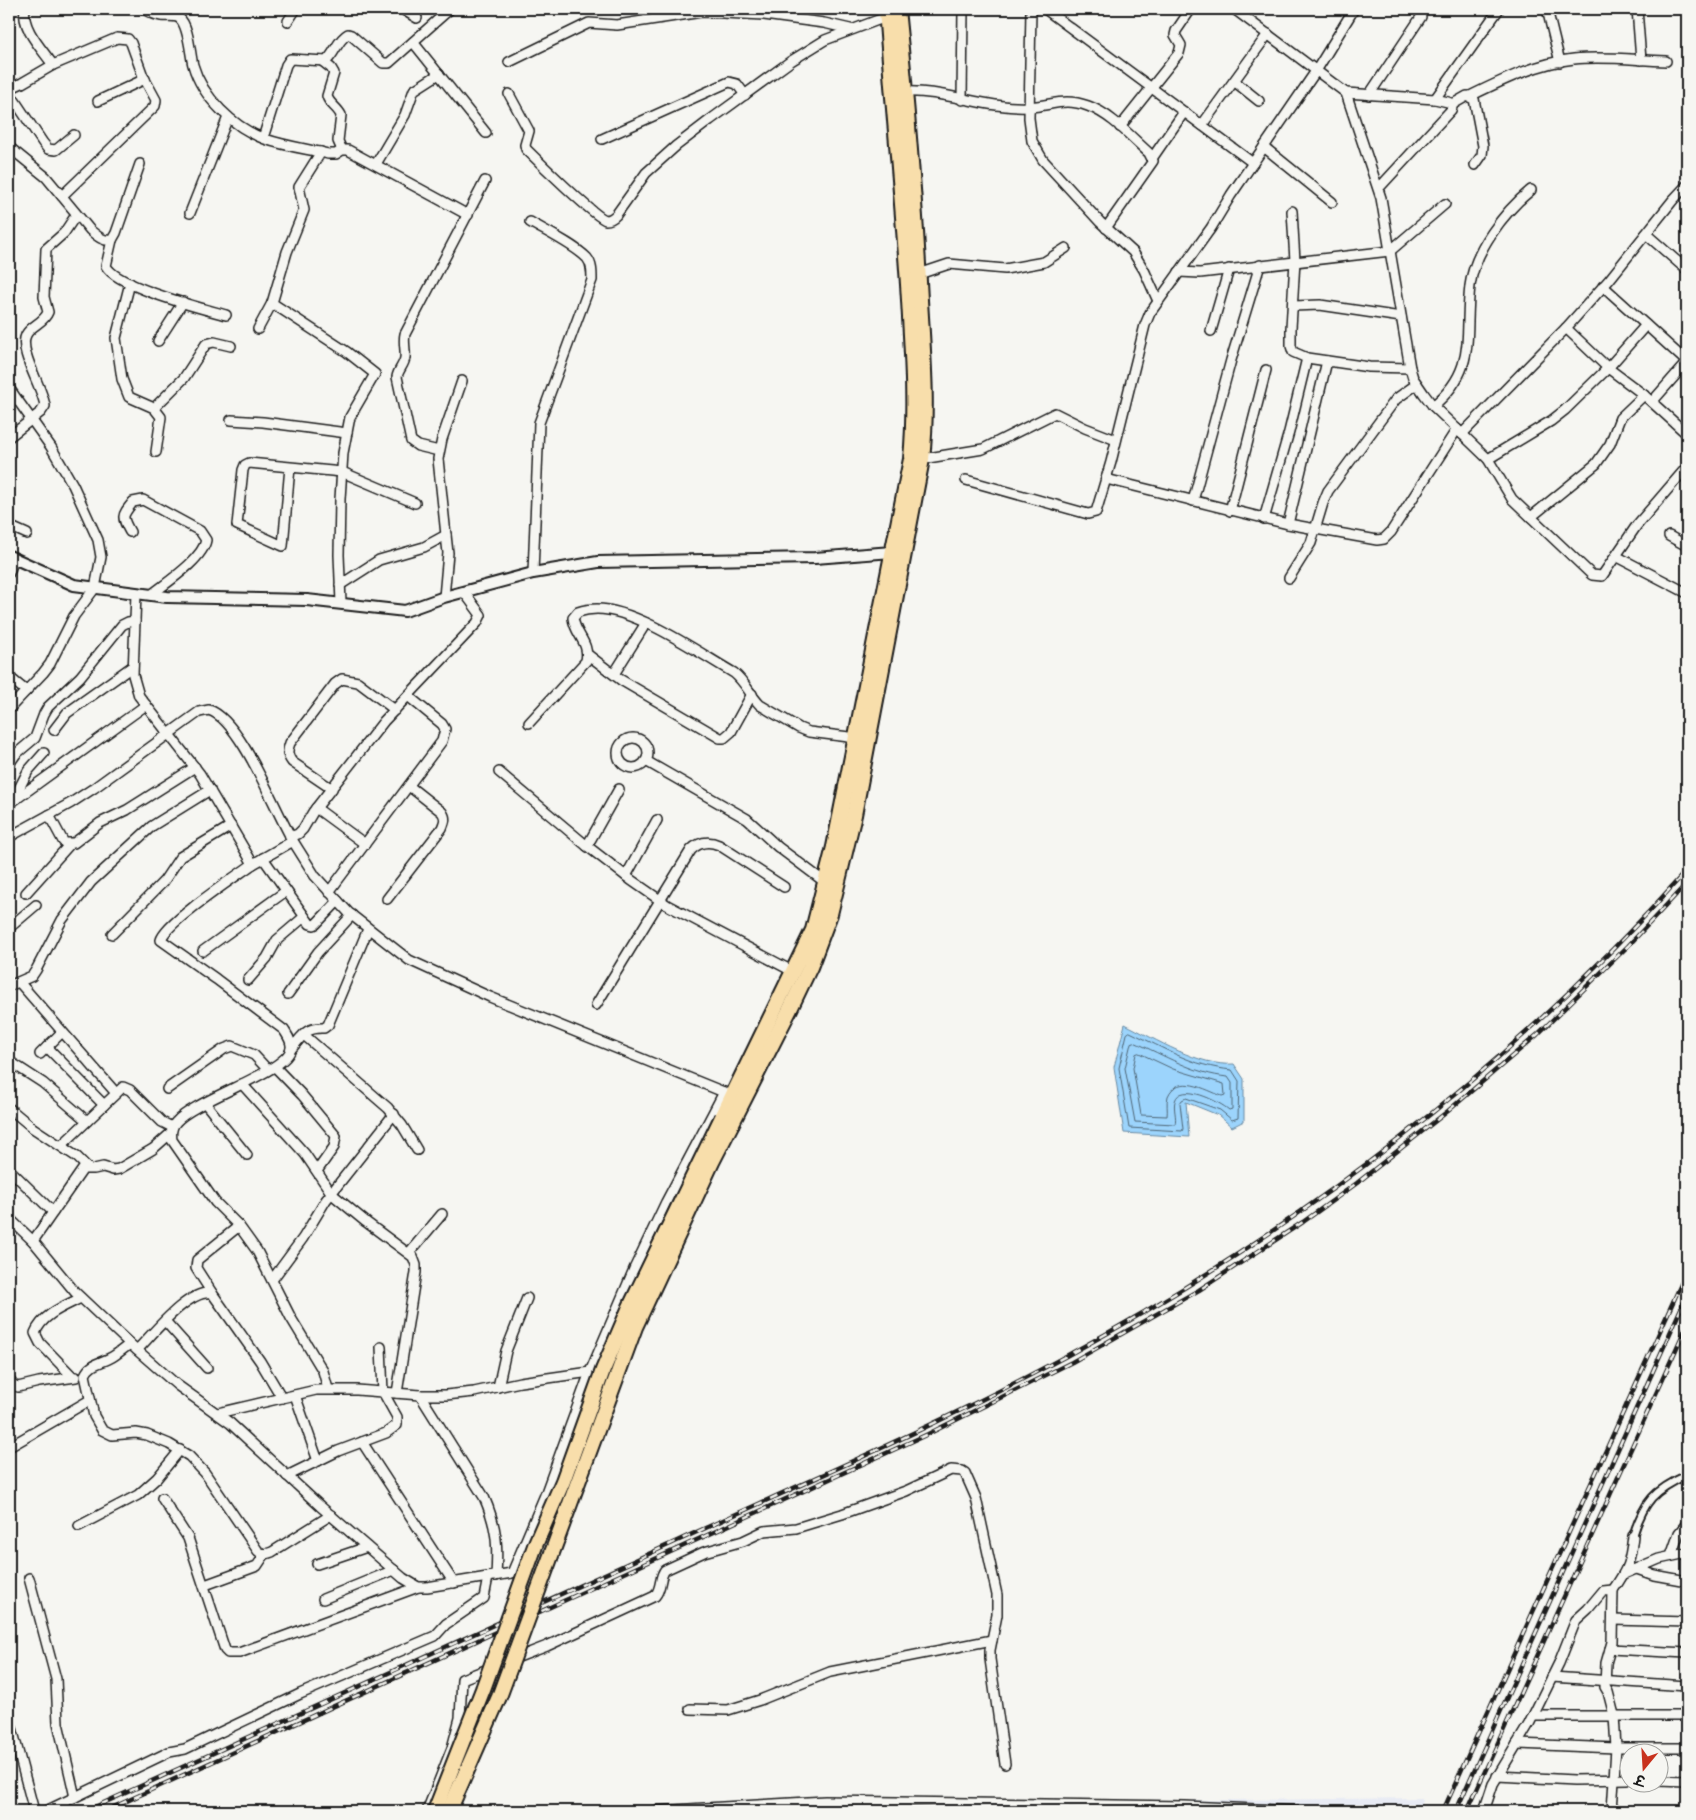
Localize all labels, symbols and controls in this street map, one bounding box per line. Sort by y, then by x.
north arrow [1618,1742,1668,1792]
text: उ [1632,1768,1650,1788]

